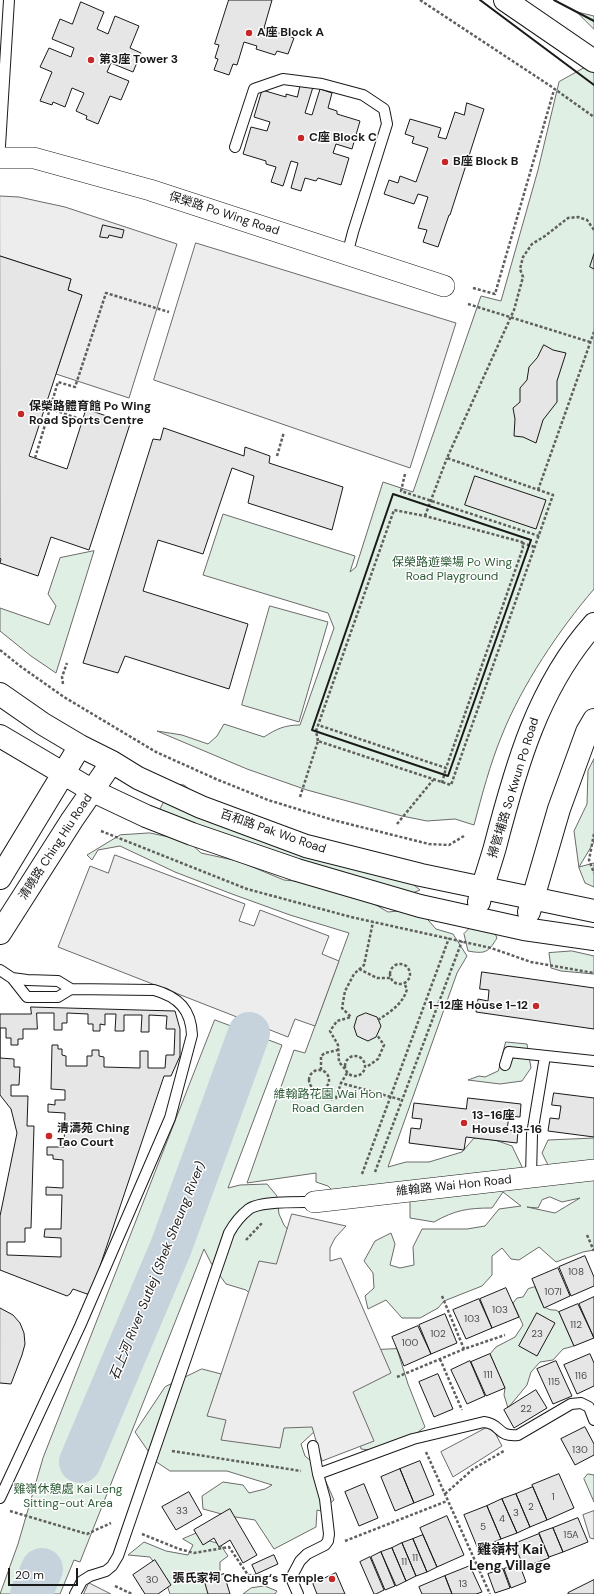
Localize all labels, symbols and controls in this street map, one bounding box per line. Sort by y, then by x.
place label: A座 Block A [257,26,324,40]
marker: A座 Block A [244,28,254,38]
place label: 第3座 Tower 3 [99,53,178,67]
marker: 第3座 Tower 3 [86,55,96,65]
place label: C座 Block C [309,131,377,145]
marker: C座 Block C [296,133,306,143]
place label: B座 Block B [453,155,518,169]
marker: B座 Block B [440,157,450,167]
street label: 保榮路 Po Wing Road [167,189,281,239]
place label: 保榮路體育館 Po Wing Road Sports Centre [29,400,151,428]
marker: 保榮路體育館 Po Wing Road Sports Centre [16,409,26,419]
park label: 保榮路遊樂場 Po Wing Road Playground [392,556,512,584]
street label: 掃管埔路 So Kwun Po Road [486,716,542,860]
street label: 清曉路 Ching Hiu Road [16,791,96,903]
street label: 百和路 Pak Wo Road [218,807,328,857]
place label: 1-12座 House 1-12 [428,999,528,1013]
marker: 1-12座 House 1-12 [531,1001,541,1011]
park label: 維翰路花園 Wai Hon Road Garden [274,1088,382,1116]
place label: 13-16座 House 13-16 [472,1109,542,1137]
marker: 13-16座 House 13-16 [459,1118,469,1128]
place label: 清濤苑 Ching Tao Court [57,1122,130,1150]
marker: 清濤苑 Ching Tao Court [44,1131,54,1141]
water label: 石上河 River Sutlej (Shek Sheung River) [107,1159,209,1383]
street label: 維翰路 Wai Hon Road [396,1173,512,1199]
house number: 108 [568,1266,584,1278]
house number: 107l [544,1286,562,1298]
house number: 103 [492,1304,508,1316]
house number: 103 [464,1313,480,1325]
house number: 112 [570,1319,582,1331]
house number: 102 [430,1328,446,1340]
house number: 23 [531,1328,543,1340]
house number: 100 [402,1337,418,1349]
house number: 111 [483,1369,493,1381]
house number: 116 [575,1370,587,1382]
house number: 115 [548,1376,560,1388]
house number: 22 [520,1403,532,1415]
house number: 130 [572,1444,588,1456]
park label: 雞嶺休憩處 Kai Leng Sitting-out Area [13,1483,123,1511]
house number: 1 [551,1491,555,1503]
house number: 2 [528,1501,534,1513]
house number: 33 [176,1505,188,1517]
house number: 3 [513,1507,519,1519]
house number: 4 [499,1513,505,1525]
house number: 5 [480,1521,486,1533]
house number: 15A [563,1529,579,1541]
district label: 雞嶺村 Kai Leng Village [469,1542,551,1574]
house number: 11 [412,1552,418,1564]
house number: 11 [401,1556,407,1568]
scale bar [10,1560,80,1586]
text: 20 m [15,1567,44,1583]
place label: 張氏家祠 Cheung‘s Temple [173,1572,324,1586]
house number: 30 [146,1574,158,1586]
marker: 張氏家祠 Cheung‘s Temple [327,1574,337,1584]
house number: 13 [458,1578,468,1590]

